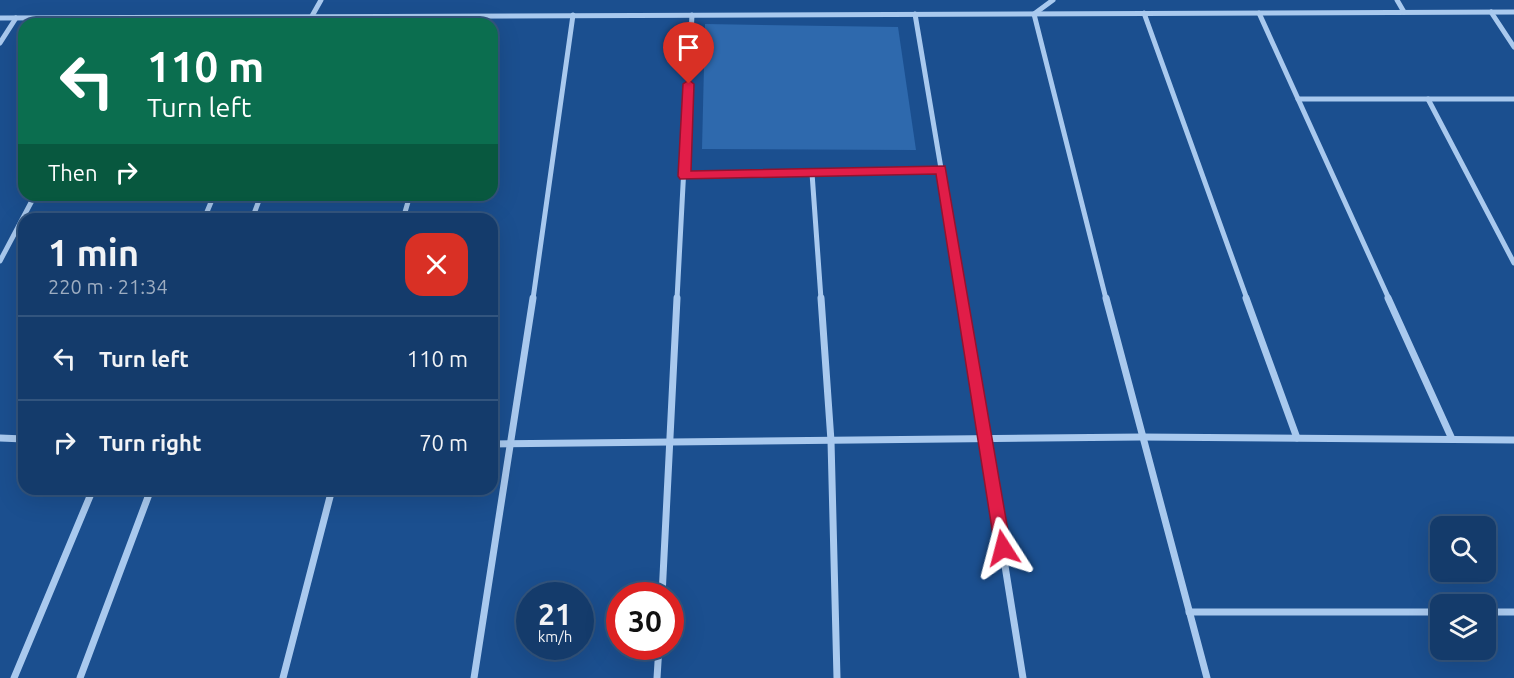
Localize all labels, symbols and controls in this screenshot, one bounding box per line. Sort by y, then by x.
pin [663,22,714,84]
icon: arrive [672,31,705,64]
icon: left [48,42,126,120]
text: 110 m [147,43,264,90]
text: Turn left [147,92,251,122]
icon: right [110,156,143,189]
text: Then [48,160,98,185]
text: 1 min [48,232,139,273]
button: close [405,233,468,296]
text: 220 m · 21:34 [48,275,168,298]
icon: left [48,342,81,375]
text: Turn left [99,346,189,371]
text: 110 m [407,346,468,371]
icon: right [48,426,81,459]
text: Turn right [99,430,201,455]
text: 70 m [419,430,468,455]
position arrow [971,516,1035,580]
map controls [1430,516,1496,660]
button: search [1430,516,1496,582]
speed limit sign: 30 [606,582,684,660]
button: layers [1430,594,1496,660]
text: 21 [538,597,572,631]
text: km/h [538,628,572,645]

